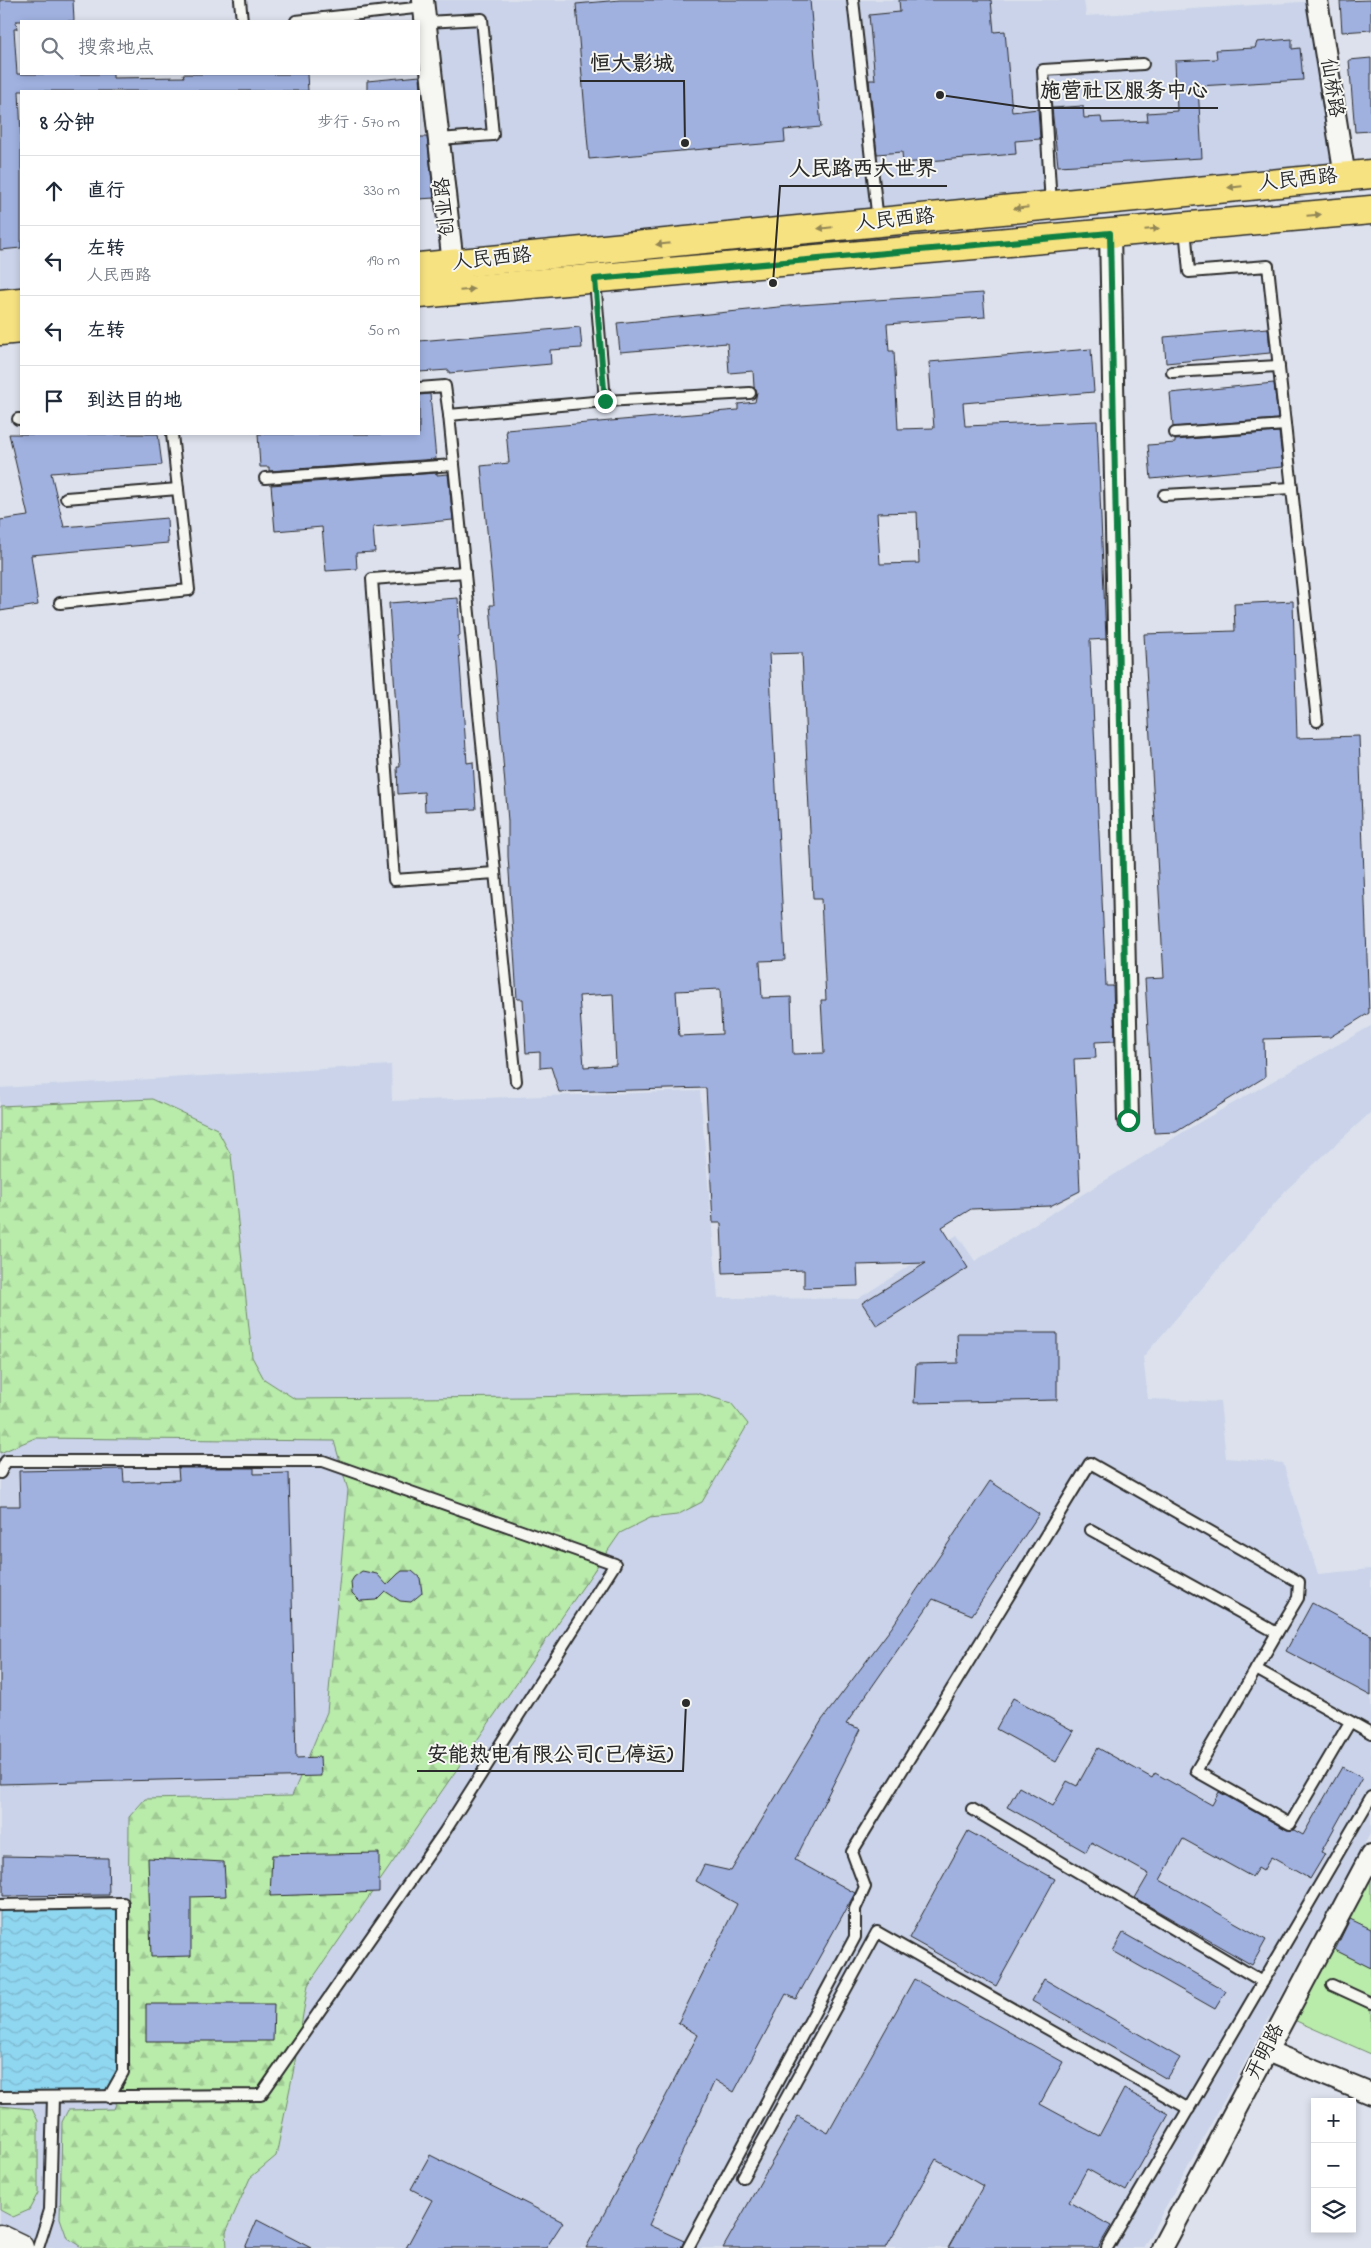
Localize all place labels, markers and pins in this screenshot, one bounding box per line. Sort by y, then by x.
callout: 恒大影城 [580,45,684,81]
callout: 施营社区服务中心 [1030,72,1218,108]
callout: 人民路西大世界 [780,150,947,186]
callout: 安能热电有限公司(已停运) [417,1735,683,1771]

